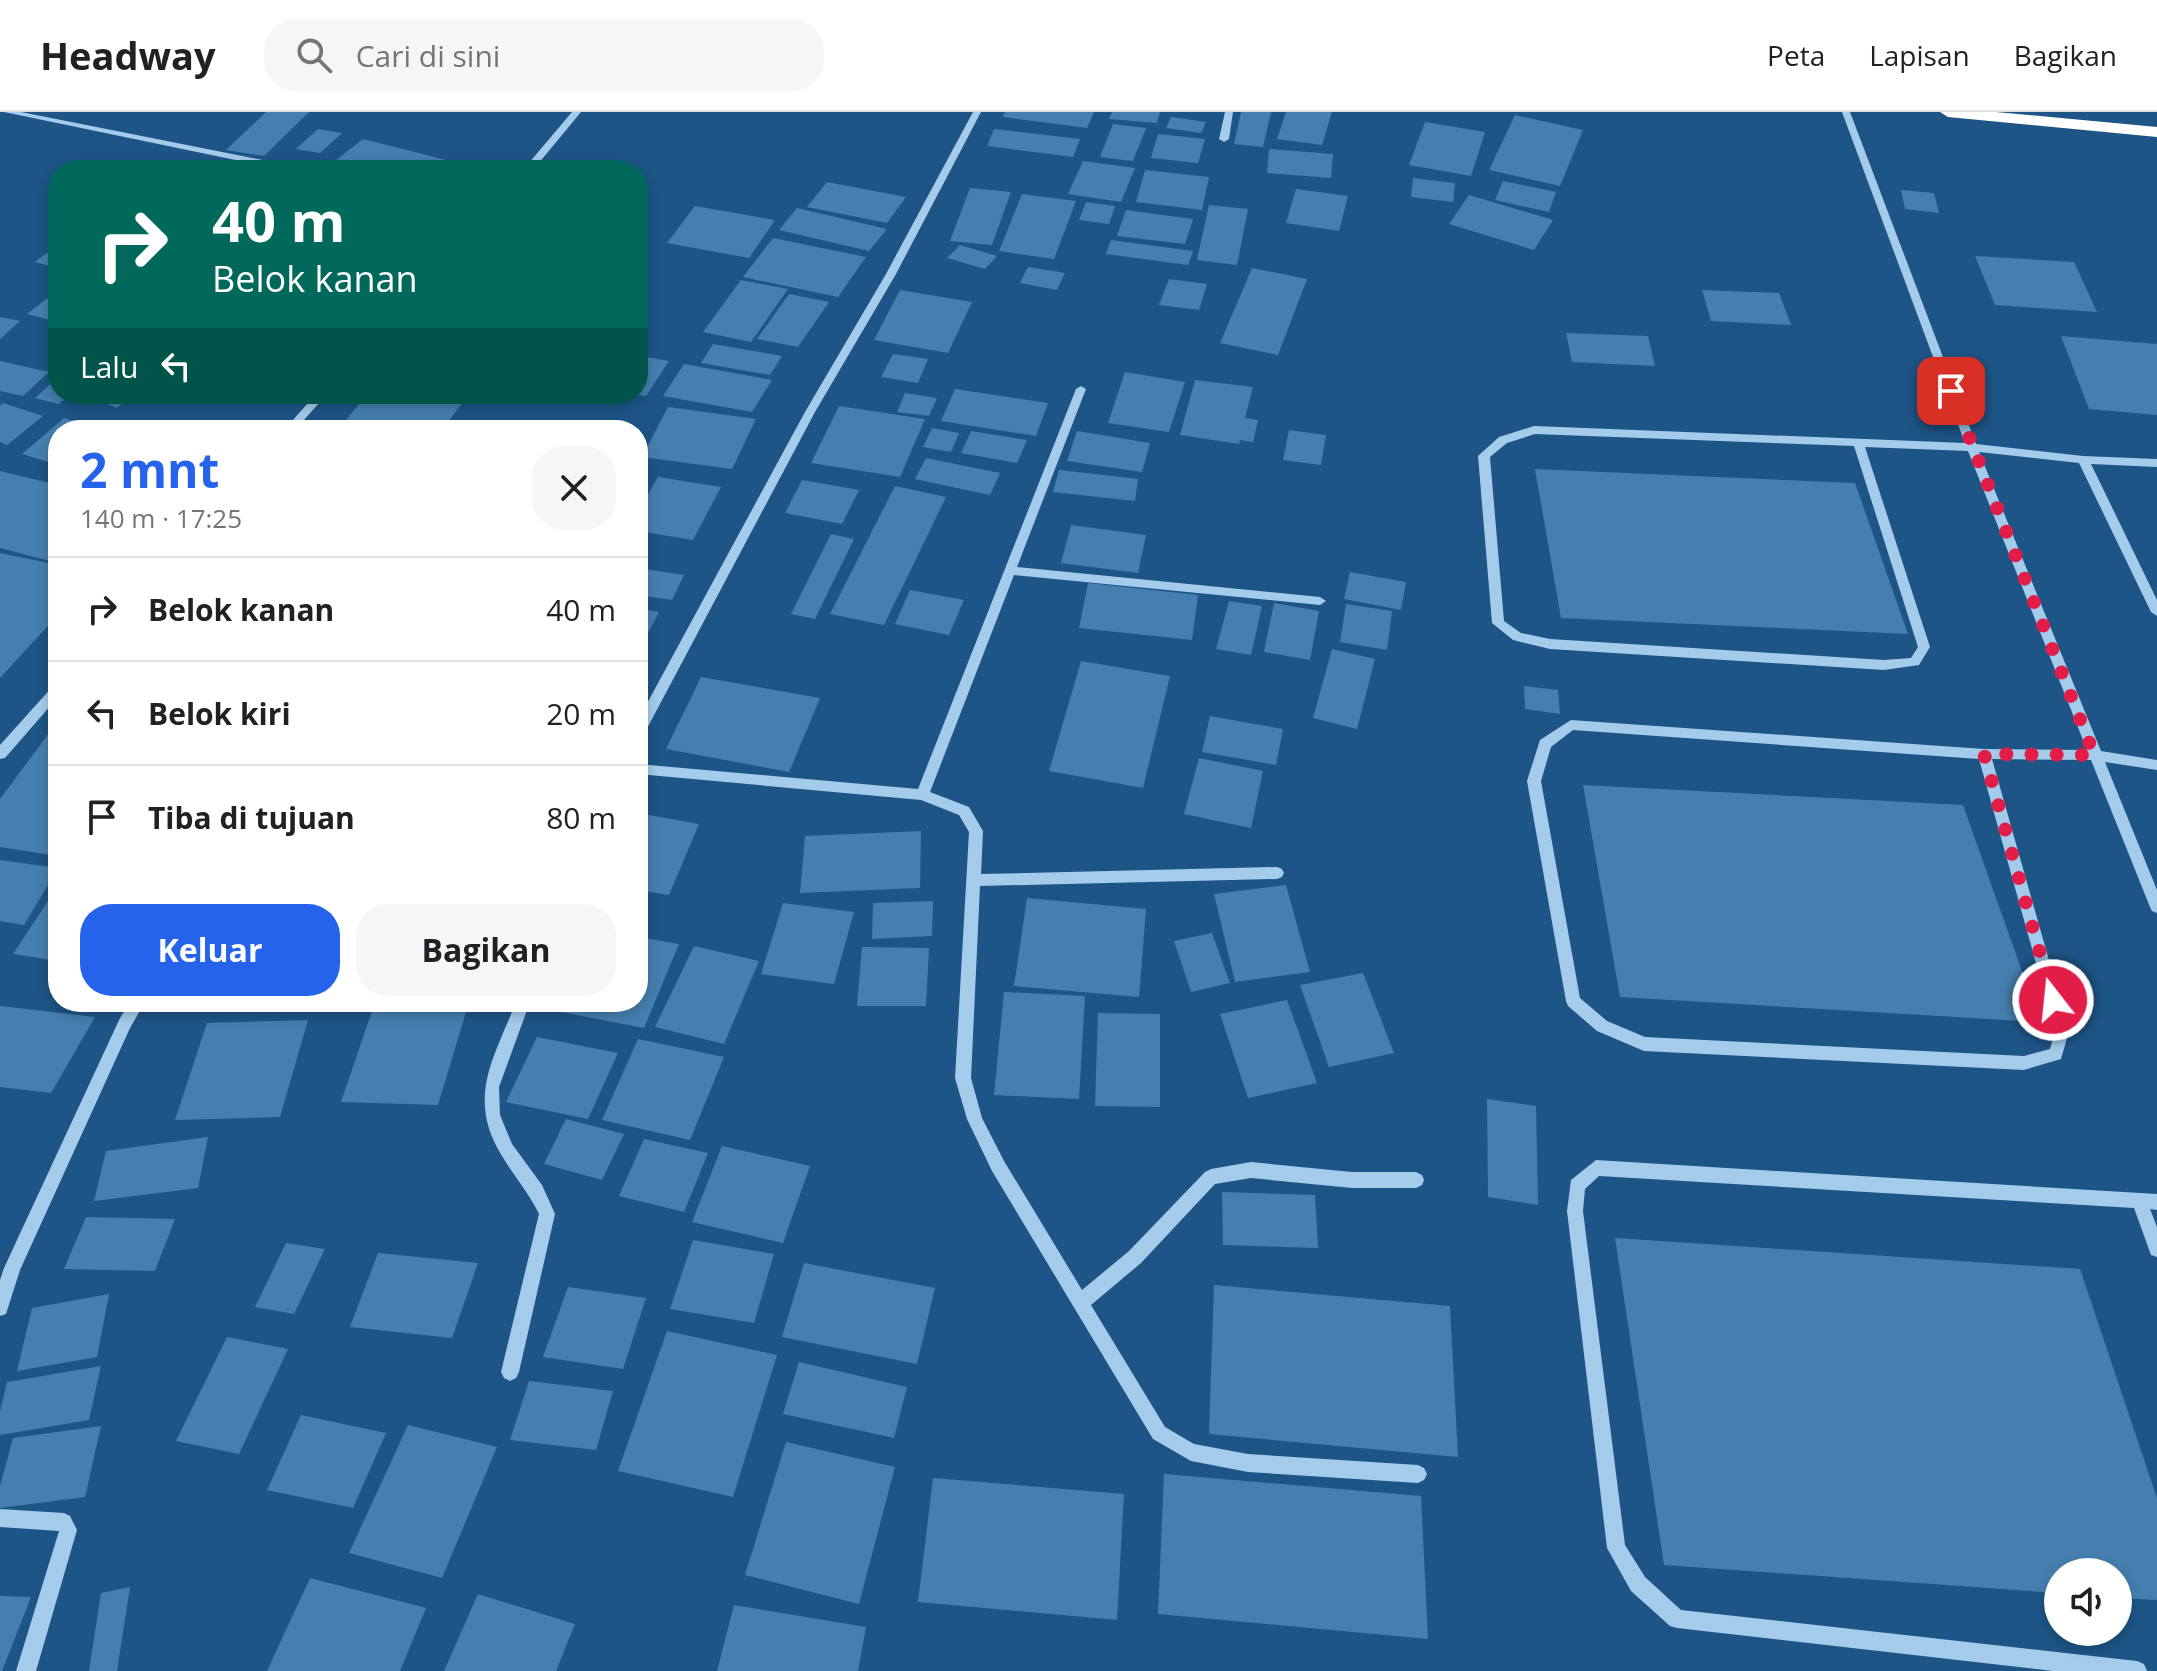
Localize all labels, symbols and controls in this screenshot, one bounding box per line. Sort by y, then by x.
search box [264,19,824,91]
text: Headway [40,29,216,81]
icon: search [292,33,336,77]
text: Cari di sini [356,35,500,76]
text: Peta [1767,36,1825,74]
text: Lapisan [1869,36,1970,74]
text: Bagikan [2014,36,2117,74]
text: 40 m [212,182,346,258]
icon: right [80,192,184,296]
text: Belok kanan [212,254,418,303]
icon: left [154,344,198,388]
text: Lalu [80,346,138,387]
pin [1917,357,1985,425]
icon: arrive [1929,369,1973,413]
text: 2 mnt [80,437,219,502]
button: close [532,446,616,530]
text: 140 m · 17:25 [80,500,242,536]
icon: right [80,587,124,631]
text: Belok kanan [148,589,334,630]
text: 40 m [546,589,616,630]
icon: left [80,691,124,735]
text: Belok kiri [148,693,291,734]
text: 20 m [546,693,616,734]
icon: arrive [80,795,124,839]
text: Tiba di tujuan [148,797,355,838]
text: 80 m [546,797,616,838]
button: Keluar [80,904,340,996]
button: Bagikan [356,904,616,996]
position arrow [2011,958,2095,1042]
map controls [2044,1558,2132,1646]
button: sound [2044,1558,2132,1646]

